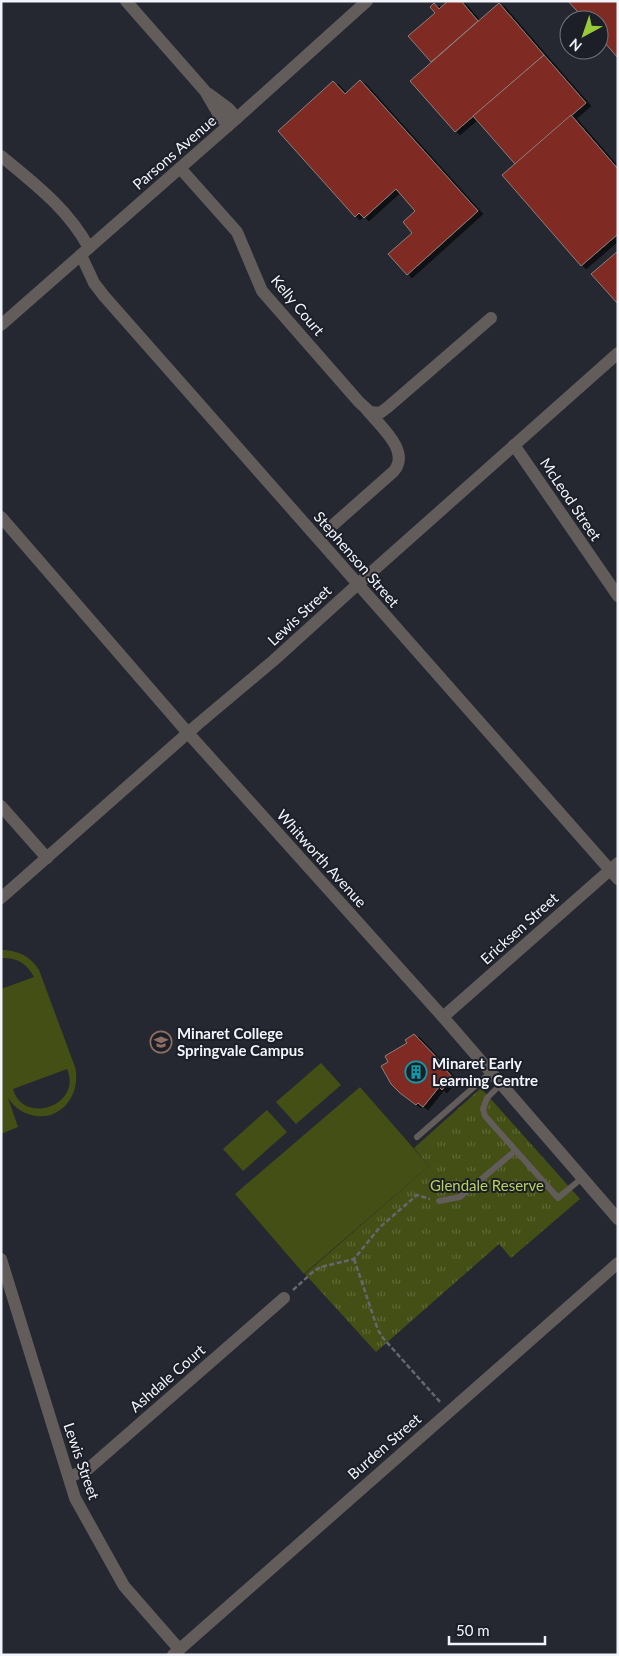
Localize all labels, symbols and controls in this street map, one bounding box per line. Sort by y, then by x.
north arrow [559,10,609,60]
text: N [566,35,585,55]
street label: Parsons Avenue [129,111,219,193]
street label: Kelly Court [268,271,329,339]
street label: McLeod Street [537,454,606,544]
street label: Stephenson Street [311,507,404,611]
street label: Lewis Street [264,581,335,649]
street label: Whitworth Avenue [273,805,371,911]
street label: Ericksen Street [476,888,562,968]
place label: Minaret College Springvale Campus [177,1024,304,1059]
school or university icon: Minaret College Springvale Campus [149,1030,173,1054]
place label: Minaret Early Learning Centre [432,1054,538,1089]
building icon: Minaret Early Learning Centre [404,1060,428,1084]
park label: Glendale Reserve [430,1176,544,1194]
street label: Ashdale Court [126,1340,209,1416]
street label: Burden Street [344,1409,425,1483]
street label: Lewis Street [60,1420,104,1502]
scale bar [449,1614,545,1646]
text: 50 m [456,1621,490,1639]

